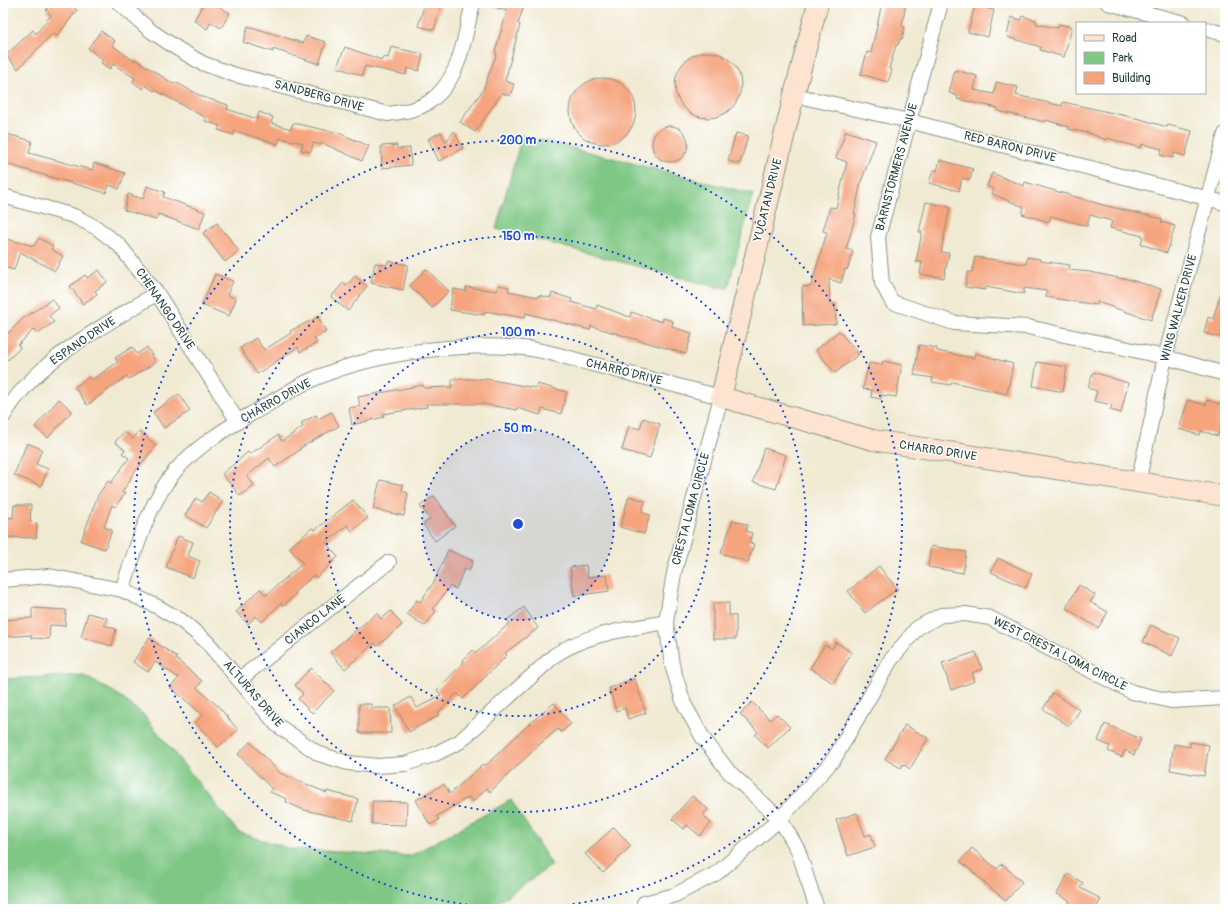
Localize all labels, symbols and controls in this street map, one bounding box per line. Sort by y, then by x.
legend [1076,22,1206,94]
text: Road [1112,31,1137,46]
text: Park [1112,51,1133,66]
text: Building [1112,71,1151,86]
street label: SANDBERG DRIVE [273,77,365,115]
street label: BARNSTORMERS AVENUE [873,102,921,232]
street label: RED BARON DRIVE [962,128,1058,166]
text: 200 m [500,133,537,148]
street label: YUCATAN DRIVE [750,157,786,244]
text: 150 m [502,229,535,244]
street label: WING WALKER DRIVE [1157,253,1201,363]
street label: CHENANGO DRIVE [132,265,198,353]
street label: ESPANO DRIVE [47,314,119,368]
text: 100 m [501,325,536,340]
street label: CHARRO DRIVE [584,355,664,389]
street label: CHARRO DRIVE [238,375,314,427]
text: 50 m [504,421,532,436]
street label: CHARRO DRIVE [898,437,978,465]
street label: CRESTA LOMA CIRCLE [669,451,713,567]
centre of rings [511,517,525,531]
street label: CIANCO LANE [282,592,348,648]
street label: WEST CRESTA LOMA CIRCLE [990,614,1130,694]
street label: ALTURAS DRIVE [220,657,286,731]

